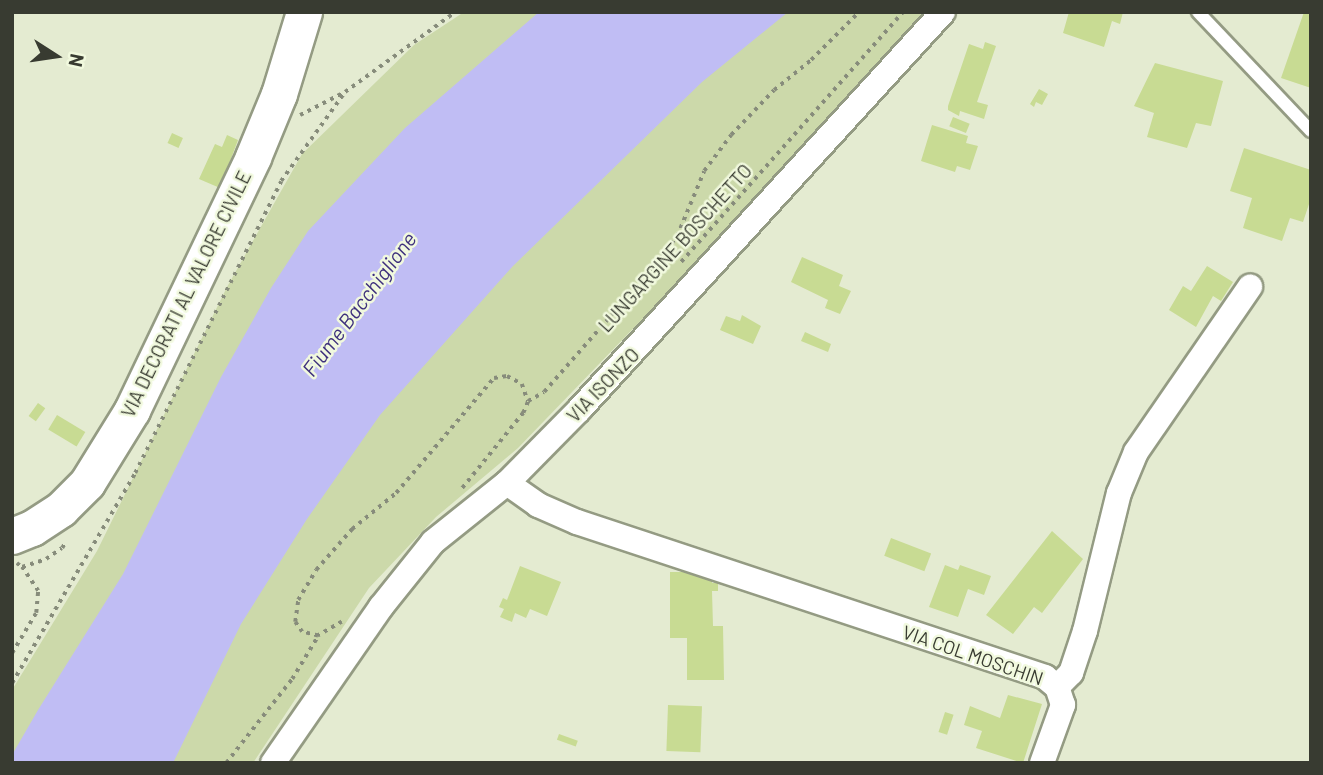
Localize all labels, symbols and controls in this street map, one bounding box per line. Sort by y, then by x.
north arrow [21,21,91,91]
text: N [64,52,90,69]
street label: LUNGARGINE BOSCHETTO [594,159,756,337]
street label: VIA DECORATI AL VALORE CIVILE [116,167,256,421]
water label: Fiume Bacchiglione [297,227,421,381]
street label: VIA ISONZO [562,343,644,427]
street label: VIA COL MOSCHIN [900,620,1046,690]

